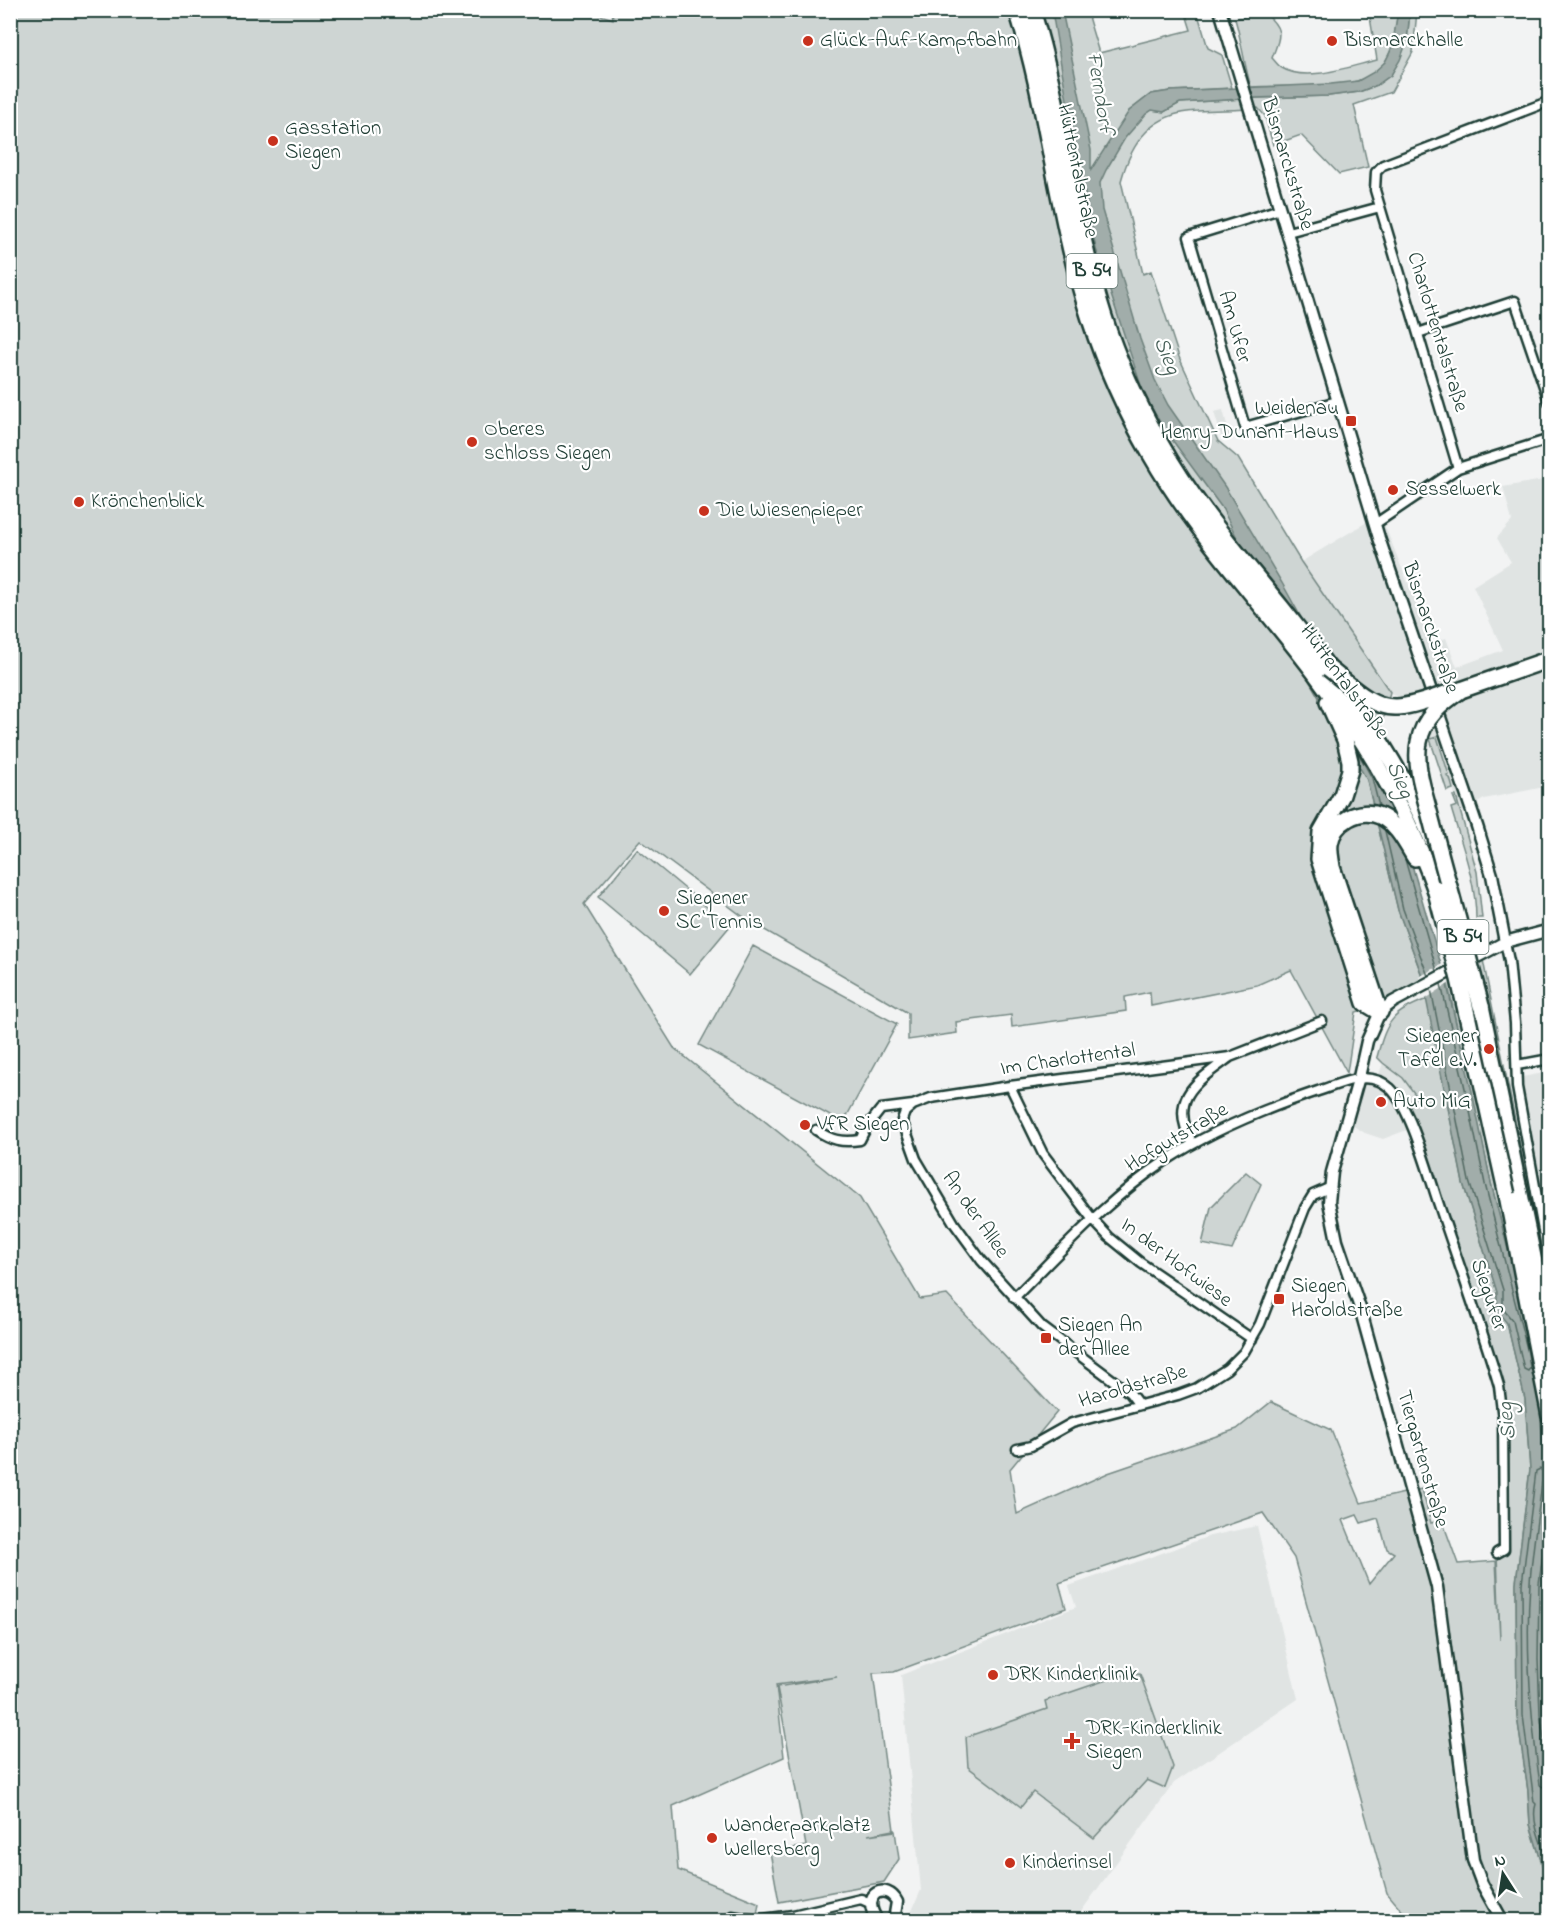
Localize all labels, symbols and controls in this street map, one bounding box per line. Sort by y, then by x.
place label: Glück-Auf-Kampfbahn [820,26,1017,56]
place label: Bismarckhalle [1343,26,1464,56]
marker: Glück-Auf-Kampfbahn [801,34,815,48]
marker: Bismarckhalle [1325,34,1339,48]
water label: Ferndorf [1077,50,1122,140]
street label: Bismarckstraße [1252,93,1322,235]
street label: Hüttentalstraße [1048,101,1106,241]
place label: Gasstation Siegen [285,114,381,170]
marker: Gasstation Siegen [266,134,280,148]
street label: Charlottentalstraße [1398,248,1476,416]
road number: B 54 [1066,254,1118,288]
street label: Am Ufer [1209,288,1259,367]
water label: Sieg [1144,332,1188,381]
place label: Weidenau Henry-Dunant-Haus [1160,394,1339,450]
marker: Weidenau Henry-Dunant-Haus [1344,414,1358,428]
place label: Oberes schloss Siegen [484,415,611,471]
marker: Oberes schloss Siegen [465,435,479,449]
place label: Sesselwerk [1405,475,1502,505]
marker: Sesselwerk [1386,483,1400,497]
place label: Krönchenblick [91,487,205,517]
marker: Krönchenblick [72,495,86,509]
place label: Die Wiesenpieper [715,496,863,526]
marker: Die Wiesenpieper [697,504,711,518]
street label: Bismarckstraße [1393,557,1467,698]
street label: Hüttentalstraße [1292,618,1396,746]
water label: Sieg [1377,756,1422,805]
place label: Siegener SC Tennis [676,884,763,938]
marker: Siegener SC Tennis [657,904,671,918]
road number: B 54 [1438,920,1488,954]
place label: Siegener Tafel e.V. [1398,1022,1477,1076]
street label: Im Charlottental [999,1036,1137,1084]
marker: Siegener Tafel e.V. [1482,1042,1496,1056]
place label: Auto MiG [1393,1087,1471,1117]
street label: Hofgutstraße [1120,1095,1236,1182]
marker: Auto MiG [1374,1095,1388,1109]
place label: VfR Siegen [816,1110,909,1142]
marker: VfR Siegen [798,1118,812,1132]
street label: An der Allee [934,1165,1016,1265]
street label: In der Hofwiese [1114,1211,1239,1315]
street label: Siegufer [1460,1255,1514,1336]
place label: Siegen Haroldstraße [1291,1272,1403,1326]
marker: Siegen Haroldstraße [1272,1292,1286,1306]
place label: Siegen An der Allee [1058,1311,1142,1365]
marker: Siegen An der Allee [1039,1331,1053,1345]
street label: Haroldstraße [1075,1357,1191,1417]
street label: Tiergartenstraße [1386,1387,1456,1532]
water label: Sieg [1490,1399,1526,1441]
place label: DRK Kinderklinik [1004,1660,1139,1690]
marker: DRK Kinderklinik [986,1668,1000,1682]
place label: DRK-Kinderklinik Siegen [1085,1714,1223,1770]
marker: DRK-Kinderklinik Siegen [1063,1732,1081,1750]
place label: Wanderparkplatz Wellersberg [724,1811,870,1867]
marker: Wanderparkplatz Wellersberg [705,1831,719,1845]
north arrow [1473,1844,1533,1904]
place label: Kinderinsel [1022,1848,1112,1878]
text: N [1493,1848,1508,1874]
marker: Kinderinsel [1003,1856,1017,1870]

